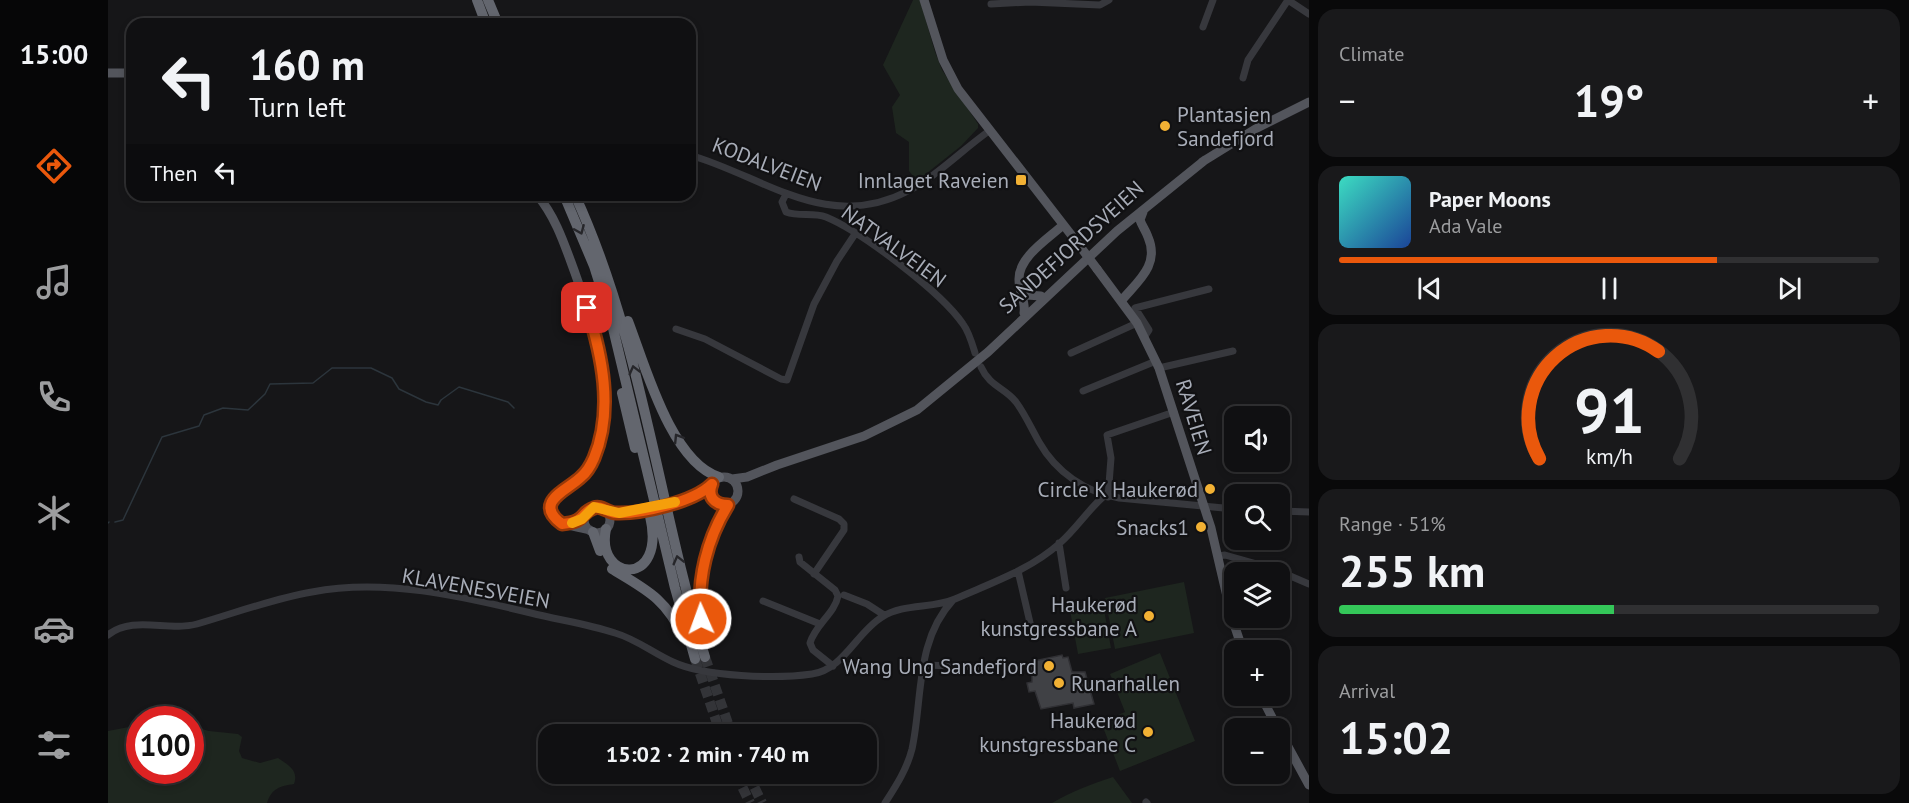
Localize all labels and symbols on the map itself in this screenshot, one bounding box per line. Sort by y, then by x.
place label: Plantasjen Sandefjord [1177,101,1274,152]
marker: Plantasjen Sandefjord [1158,119,1172,133]
street label: KODALVEIEN [708,131,826,197]
place label: Innlaget Raveien [858,167,1009,194]
marker: Innlaget Raveien [1014,173,1028,187]
street label: SANDEFJORDSVEIEN [993,175,1149,319]
street label: NATVALVEIEN [836,199,952,293]
one-way arrow [573,224,585,235]
pin [561,282,612,333]
one-way arrow [629,365,642,375]
street label: RAVEIEN [1170,376,1218,458]
one-way arrow [674,434,686,444]
place label: Circle K Haukerød [1038,476,1198,503]
marker: Circle K Haukerød [1203,482,1217,496]
place label: Snacks1 [1116,514,1189,541]
marker: Snacks1 [1194,520,1208,534]
one-way arrow [673,555,686,565]
street label: KLAVENESVEIEN [400,562,552,614]
position arrow [669,587,733,651]
place label: Haukerød kunstgressbane A [981,591,1138,642]
marker: Haukerød kunstgressbane A [1142,609,1156,623]
place label: Wang Ung Sandefjord [843,653,1037,680]
marker: Wang Ung Sandefjord [1042,659,1056,673]
place label: Runarhallen [1071,670,1180,697]
marker: Runarhallen [1052,676,1066,690]
speed limit sign: 100 [126,706,204,784]
place label: Haukerød kunstgressbane C [979,707,1136,758]
marker: Haukerød kunstgressbane C [1141,725,1155,739]

